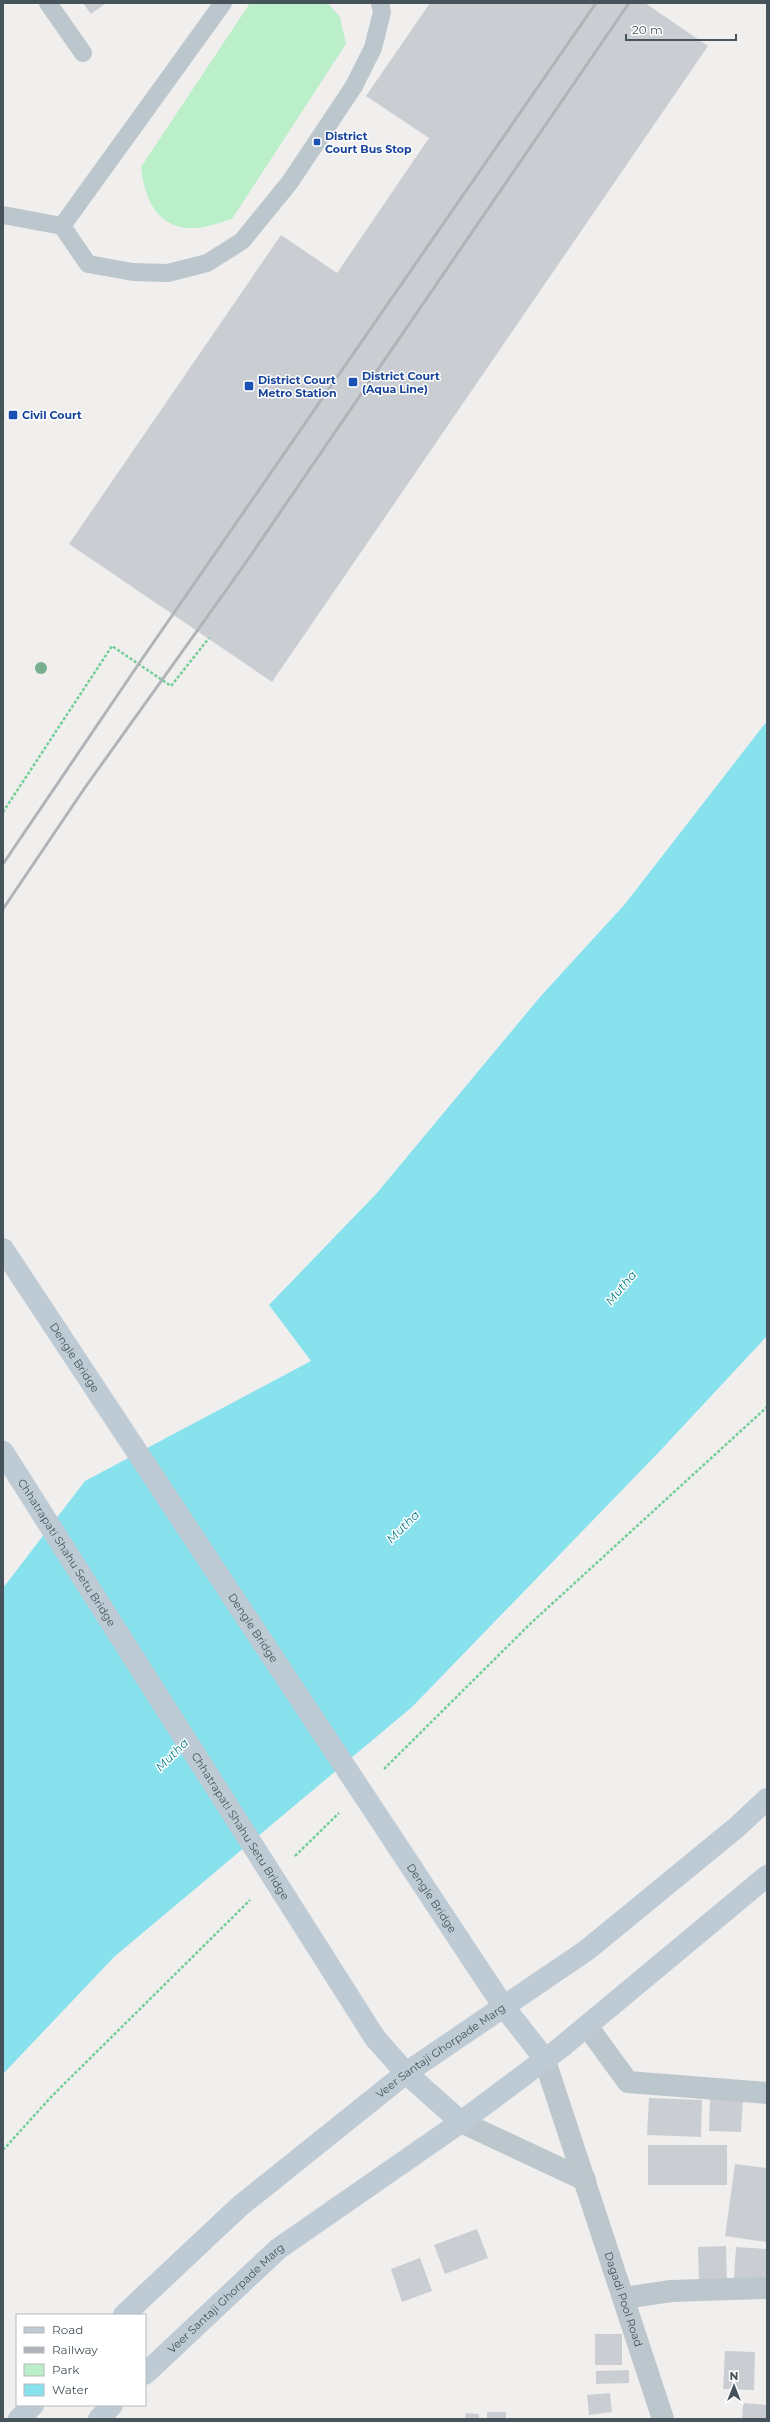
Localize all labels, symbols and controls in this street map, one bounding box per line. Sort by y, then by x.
scale bar [626,16,736,42]
text: 20 m [632,22,663,37]
place label: District Court Bus Stop [325,129,412,156]
marker: District Court Bus Stop [312,137,322,147]
place label: District Court (Aqua Line) [362,369,440,396]
place label: District Court Metro Station [258,373,337,400]
marker: District Court (Aqua Line) [347,376,359,388]
marker: District Court Metro Station [243,380,255,392]
place label: Civil Court [22,408,82,422]
marker: Civil Court [7,409,19,421]
water label: Mutha [602,1267,639,1308]
street label: Dengle Bridge [47,1320,103,1395]
street label: Chhatrapati Shahu Setu Bridge [15,1476,119,1629]
water label: Mutha [383,1507,422,1546]
street label: Dengle Bridge [225,1590,281,1666]
water label: Mutha [152,1735,191,1774]
street label: Chhatrapati Shahu Setu Bridge [188,1750,293,1903]
street label: Dengle Bridge [404,1861,460,1936]
street label: Veer Santaji Ghorpade Marg [373,2001,508,2101]
street label: Veer Santaji Ghorpade Marg [165,2240,287,2356]
street label: Dagadi Pool Road [601,2250,646,2349]
legend [16,2314,146,2406]
text: Road [52,2322,83,2337]
text: Railway [52,2342,98,2357]
text: Park [52,2362,80,2377]
north arrow [714,2366,754,2406]
text: N [730,2369,738,2383]
text: Water [52,2382,89,2397]

